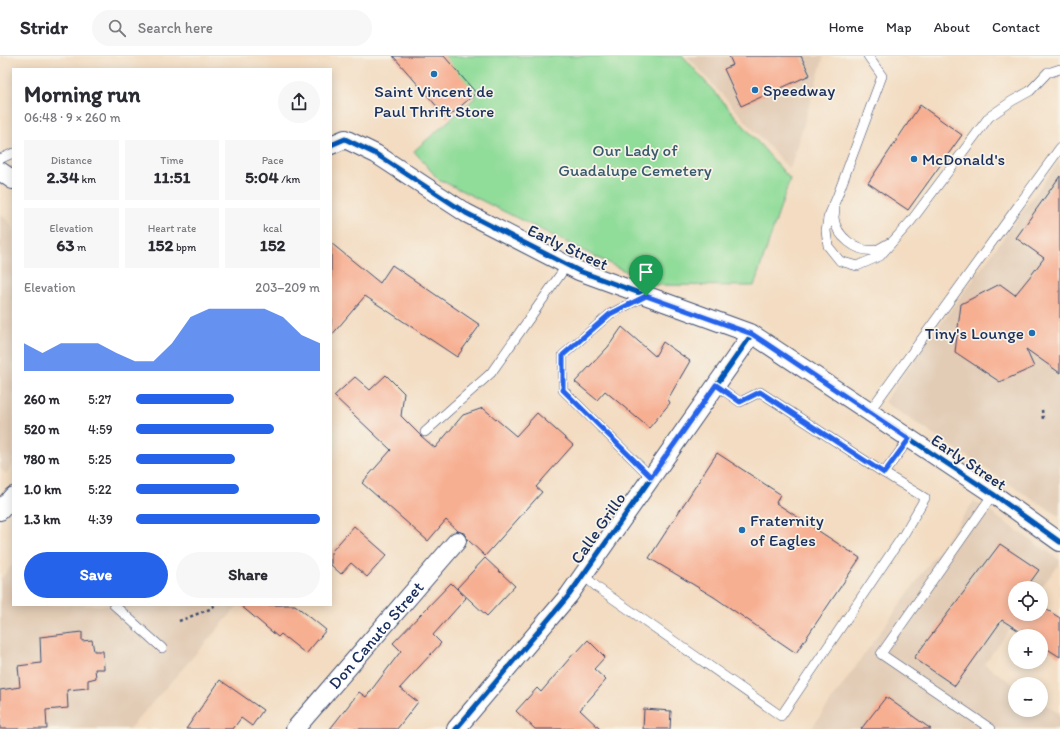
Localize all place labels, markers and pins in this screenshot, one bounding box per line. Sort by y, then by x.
marker: Saint Vincent de Paul Thrift Store [429,69,439,79]
place label: Speedway [763,80,835,100]
place label: Saint Vincent de Paul Thrift Store [374,81,494,121]
marker: Speedway [750,85,760,95]
place label: McDonald's [922,149,1005,169]
marker: McDonald's [909,154,919,164]
pin [629,255,663,296]
place label: Tiny's Lounge [925,323,1024,343]
marker: Tiny's Lounge [1027,328,1037,338]
place label: Fraternity of Eagles [750,510,824,550]
marker: Fraternity of Eagles [737,525,747,535]

